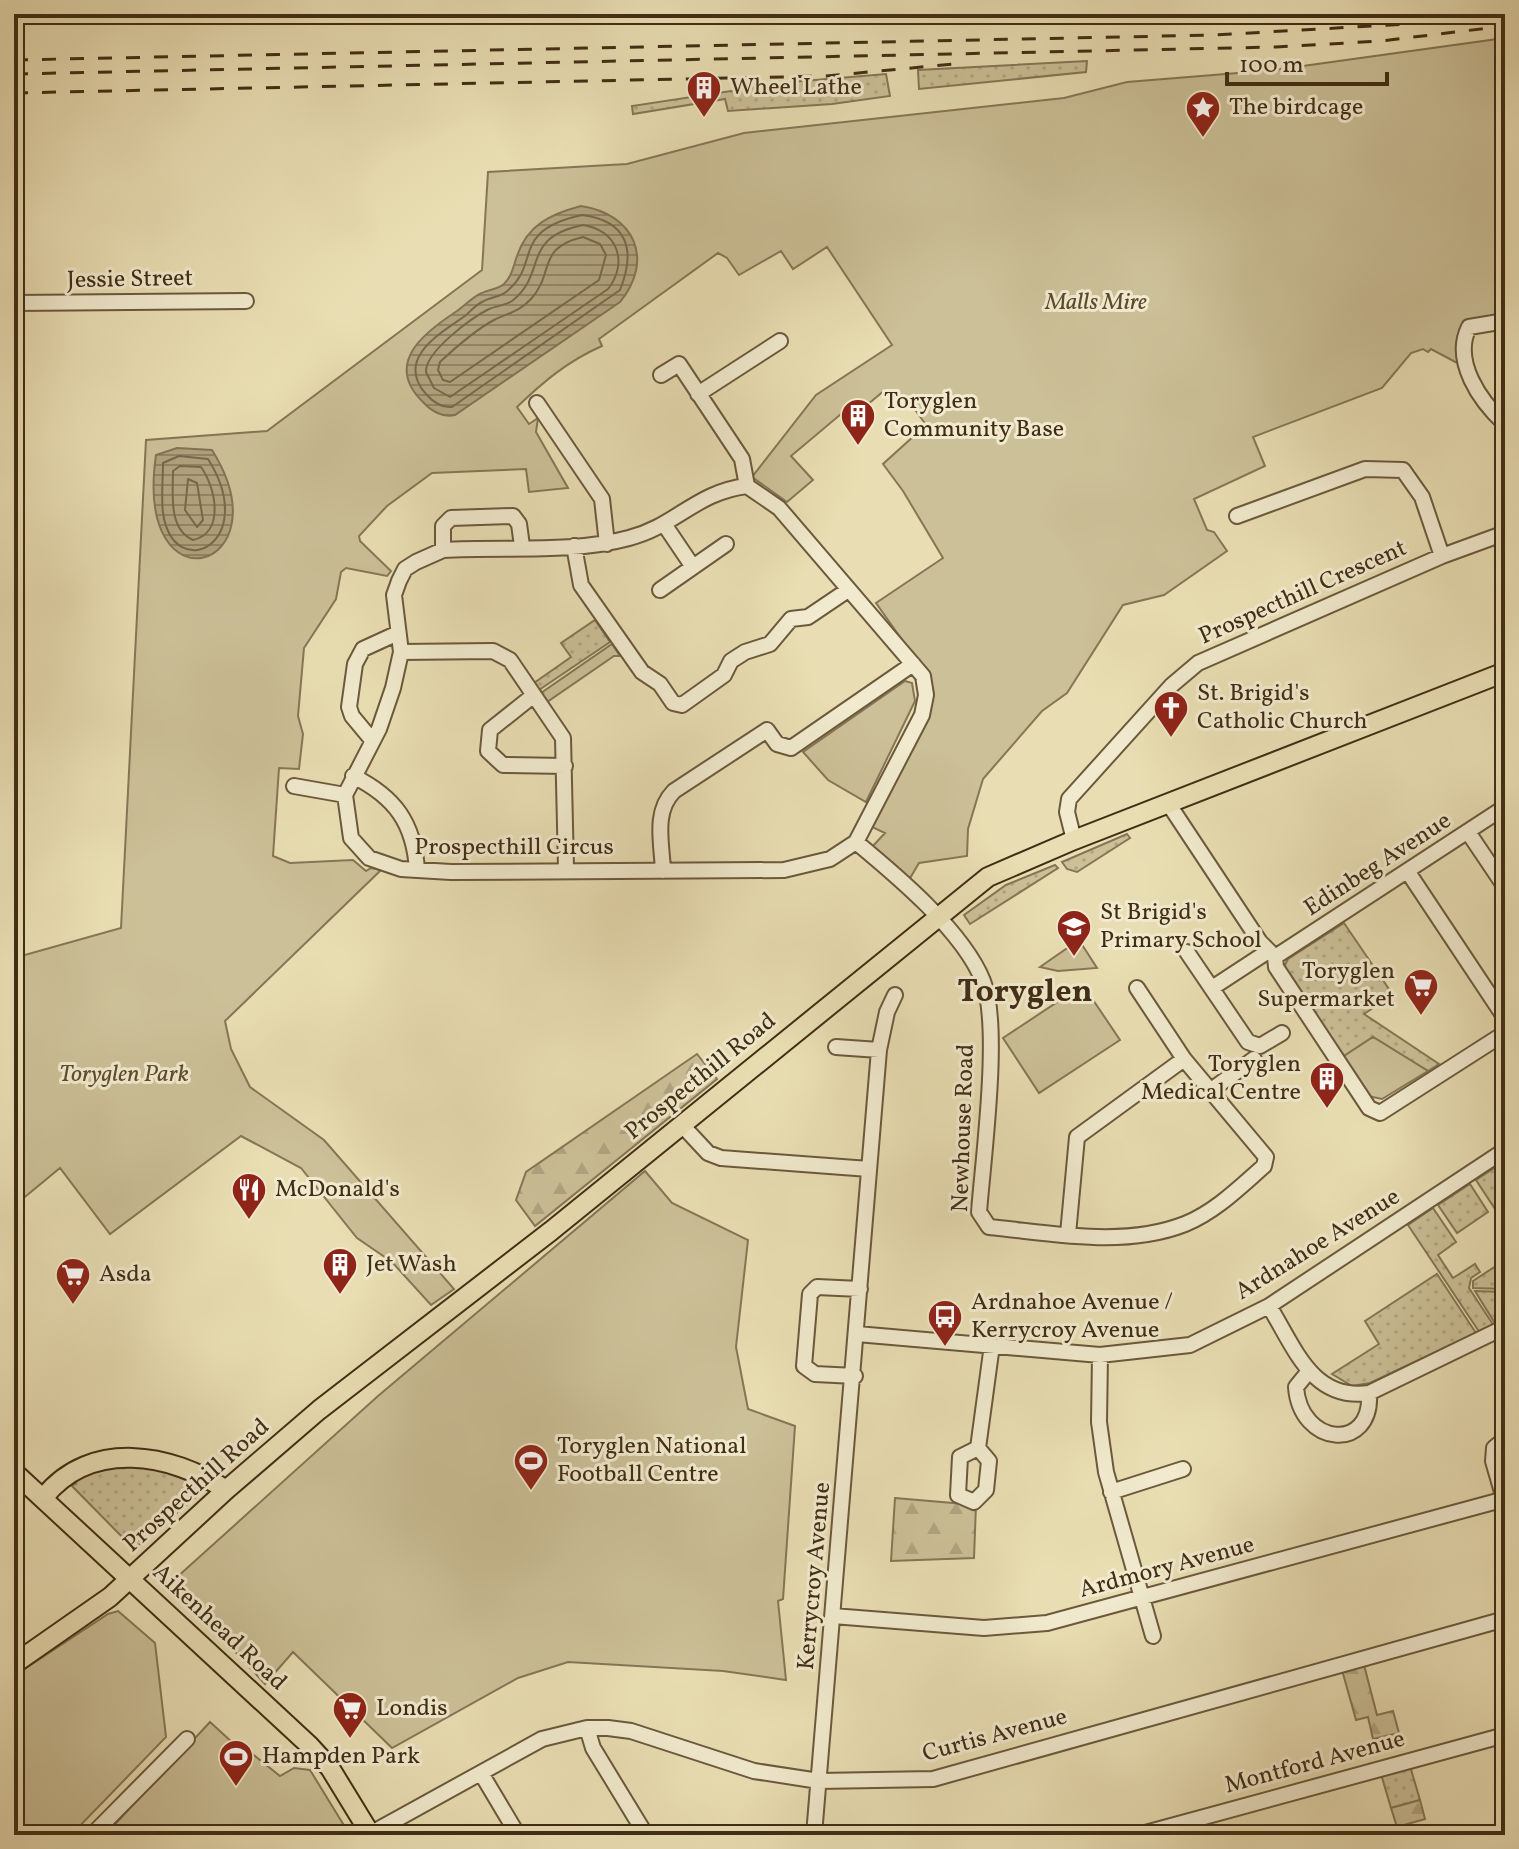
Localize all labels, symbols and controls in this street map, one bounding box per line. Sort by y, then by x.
scale bar [1227,36,1387,86]
text: 100 m [1239,49,1304,83]
building icon: Wheel Lathe [685,69,723,119]
place label: Wheel Lathe [730,71,862,105]
place icon: The birdcage [1184,89,1222,139]
place label: The birdcage [1229,91,1363,125]
street label: Jessie Street [67,262,193,298]
park label: Malls Mire [1044,286,1147,320]
place label: Toryglen Community Base [884,385,1064,447]
building icon: Toryglen Community Base [839,397,877,447]
street label: Prospecthill Crescent [1194,532,1412,654]
place label: St. Brigid's Catholic Church [1197,677,1367,739]
church icon: St. Brigid's Catholic Church [1152,689,1190,739]
street label: Edinbeg Avenue [1298,805,1458,925]
street label: Prospecthill Circus [414,831,614,865]
place label: St Brigid's Primary School [1100,896,1262,958]
school or university icon: St Brigid's Primary School [1055,908,1093,958]
place label: Toryglen Supermarket [1257,955,1395,1017]
supermarket icon: Toryglen Supermarket [1402,967,1440,1017]
district label: Toryglen [957,971,1093,1015]
street label: Prospecthill Road [618,1005,784,1149]
street label: Newhouse Road [944,1043,984,1213]
place label: Toryglen Medical Centre [1141,1048,1301,1110]
park label: Toryglen Park [59,1058,189,1092]
building icon: Toryglen Medical Centre [1308,1060,1346,1110]
restaurant icon: McDonald's [230,1171,268,1221]
place label: McDonald's [275,1173,400,1207]
street label: Ardnahoe Avenue [1229,1181,1407,1309]
building icon: Jet Wash [321,1246,359,1296]
place label: Jet Wash [366,1248,457,1282]
supermarket icon: Asda [54,1256,92,1306]
place label: Asda [99,1258,152,1292]
place label: Ardnahoe Avenue / Kerrycroy Avenue [971,1286,1173,1348]
bus stop icon: Ardnahoe Avenue / Kerrycroy Avenue [926,1298,964,1348]
street label: Prospecthill Road [116,1411,278,1561]
place label: Toryglen National Football Centre [557,1430,746,1492]
sports icon: Toryglen National Football Centre [512,1442,550,1492]
street label: Kerrycroy Avenue [790,1481,840,1671]
street label: Ardmory Avenue [1076,1528,1258,1608]
street label: Aikenhead Road [144,1557,294,1699]
supermarket icon: Londis [331,1690,369,1740]
place label: Londis [376,1692,448,1726]
street label: Curtis Avenue [919,1700,1071,1772]
street label: Montford Avenue [1221,1723,1409,1803]
sports icon: Hampden Park [217,1738,255,1788]
place label: Hampden Park [262,1740,420,1774]

